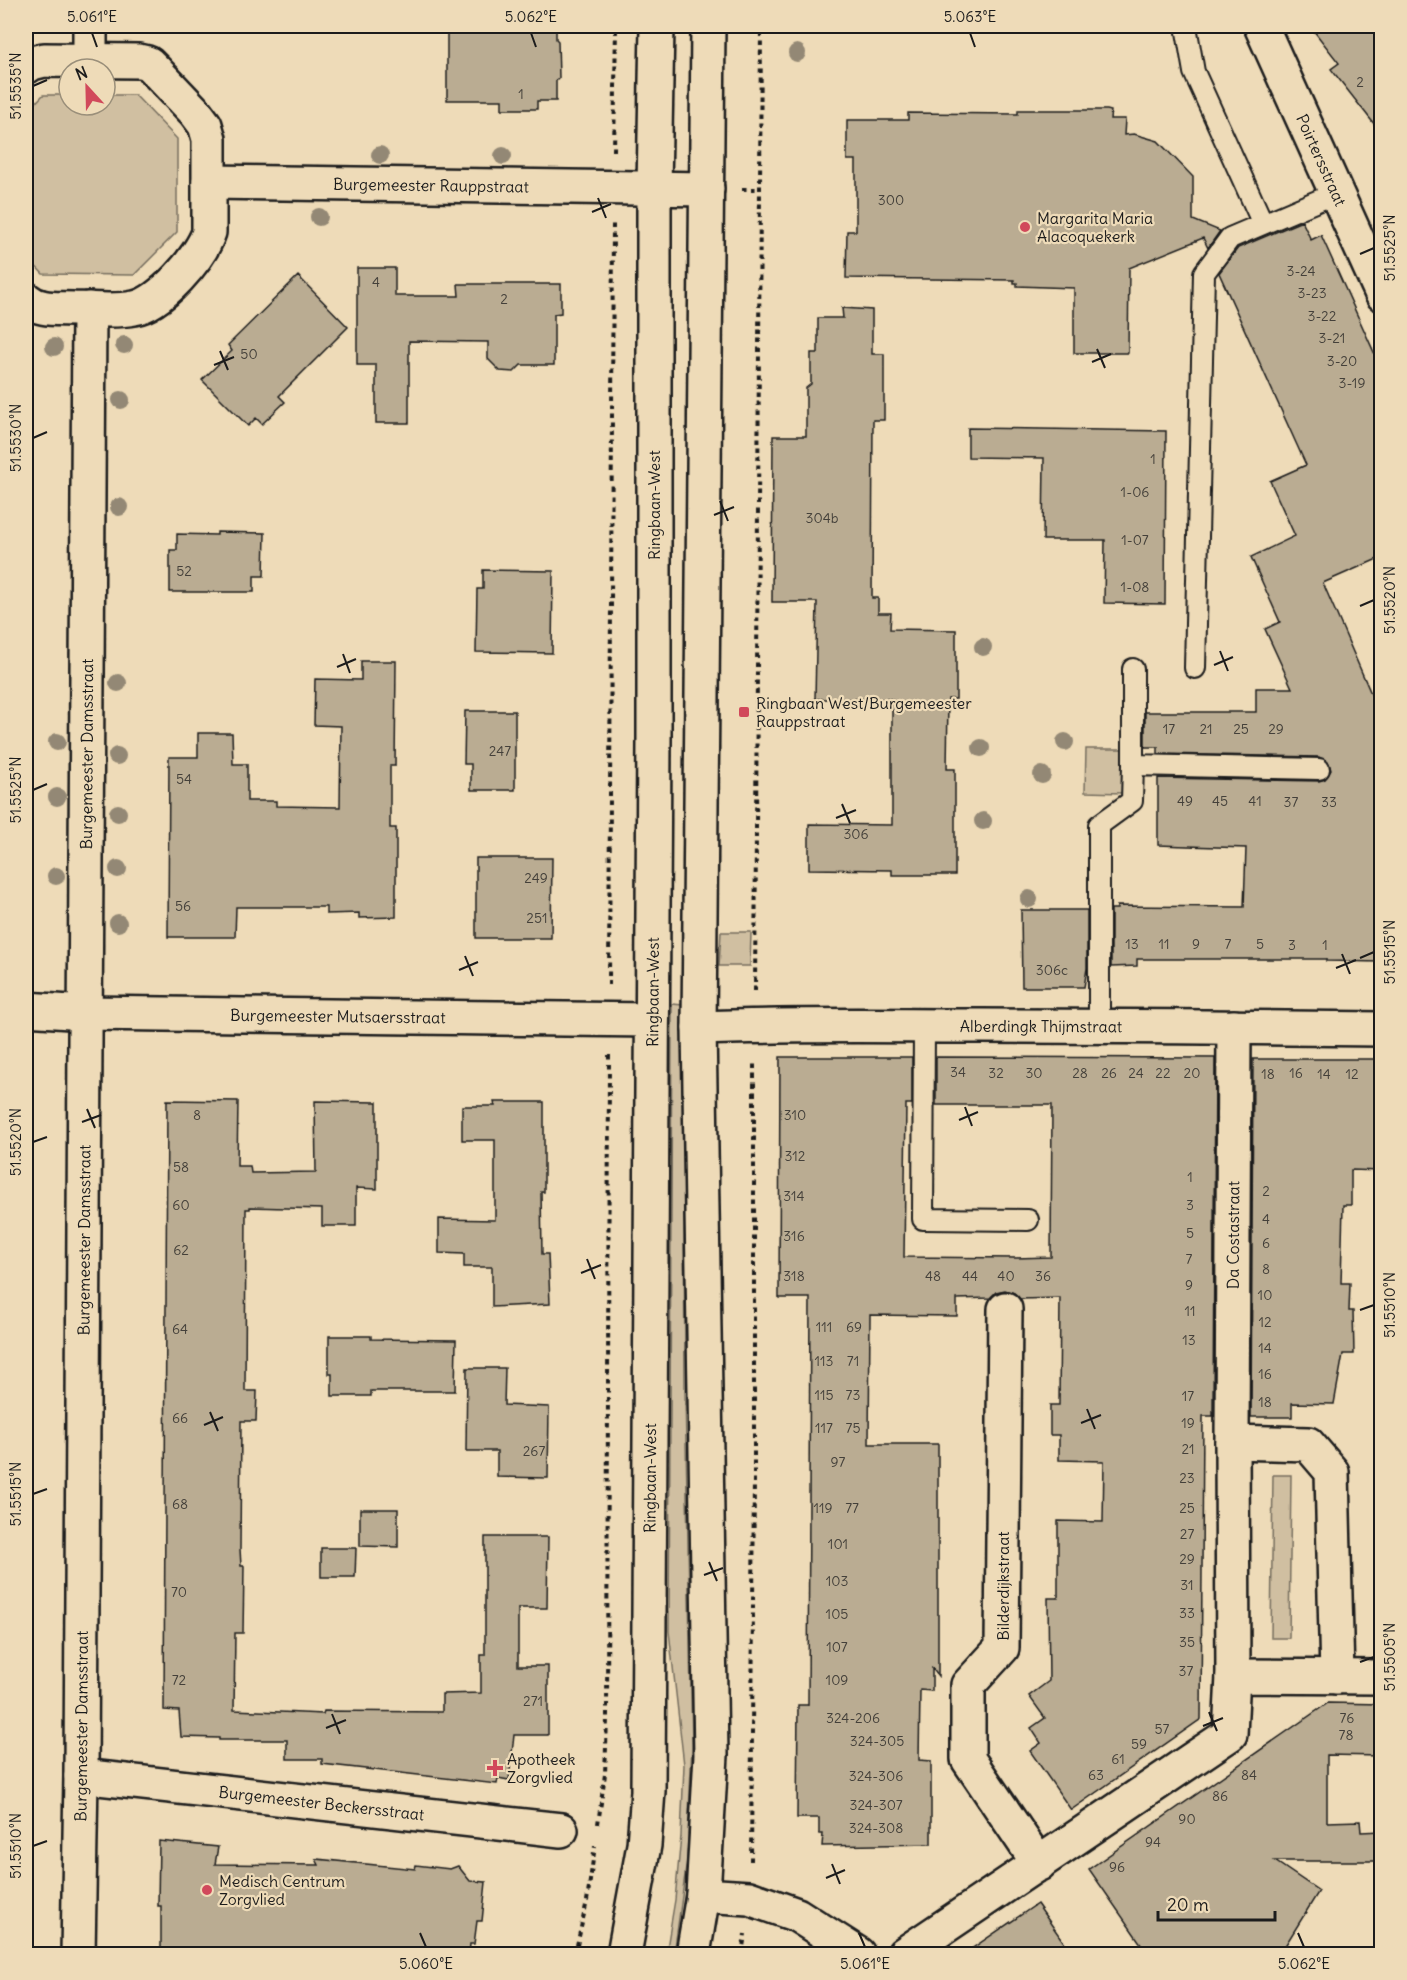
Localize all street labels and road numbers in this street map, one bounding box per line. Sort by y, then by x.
street label: Poirtersstraat [1292,111,1351,210]
street label: Burgemeester Rauppstraat [333,174,530,197]
street label: Ringbaan-West [644,449,664,560]
street label: Burgemeester Damsstraat [76,658,97,850]
street label: Ringbaan-West [642,936,663,1047]
street label: Burgemeester Mutsaersstraat [230,1005,446,1027]
street label: Alberdingk Thijmstraat [960,1016,1123,1036]
street label: Burgemeester Damsstraat [73,1144,94,1336]
street label: Da Costastraat [1223,1180,1243,1289]
street label: Ringbaan-West [639,1422,660,1533]
street label: Bilderdijkstraat [993,1531,1013,1641]
street label: Burgemeester Damsstraat [70,1630,92,1822]
street label: Burgemeester Beckersstraat [218,1782,426,1825]

